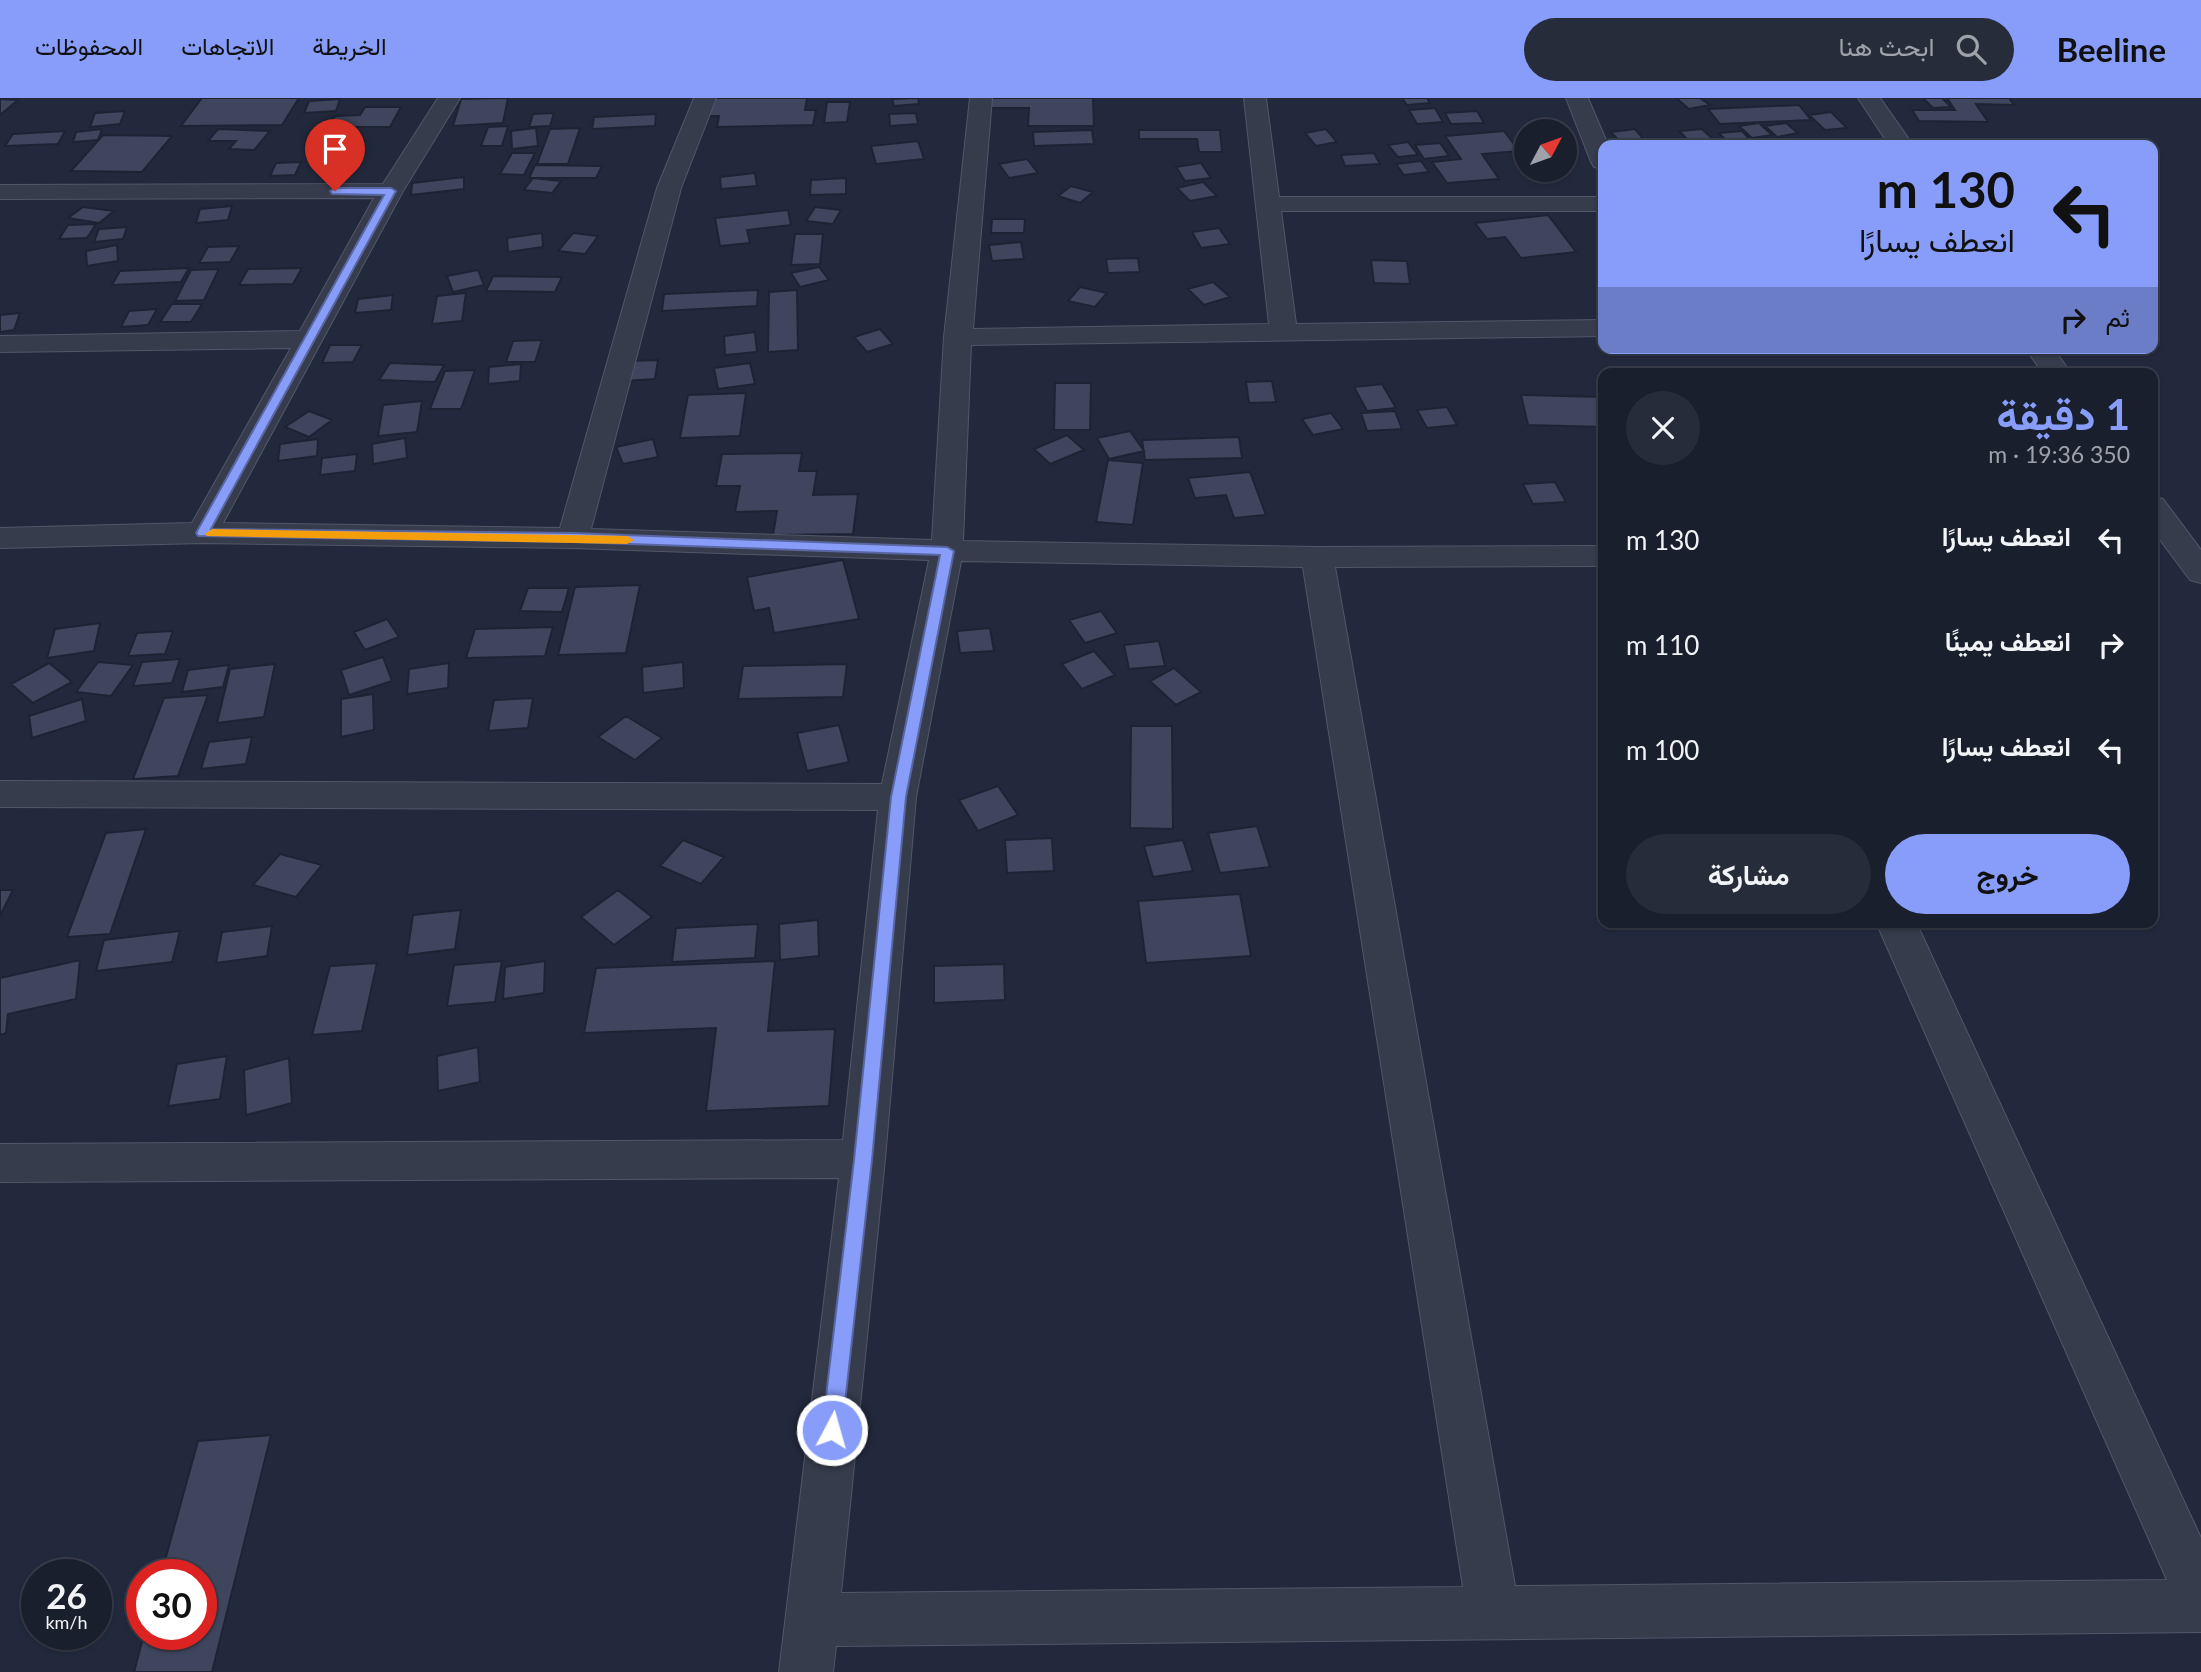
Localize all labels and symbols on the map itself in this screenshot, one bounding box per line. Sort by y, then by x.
pin [305,119,365,191]
north arrow [1514,119,1577,182]
position arrow [795,1393,869,1467]
speed limit sign: 30 [126,1559,217,1650]

